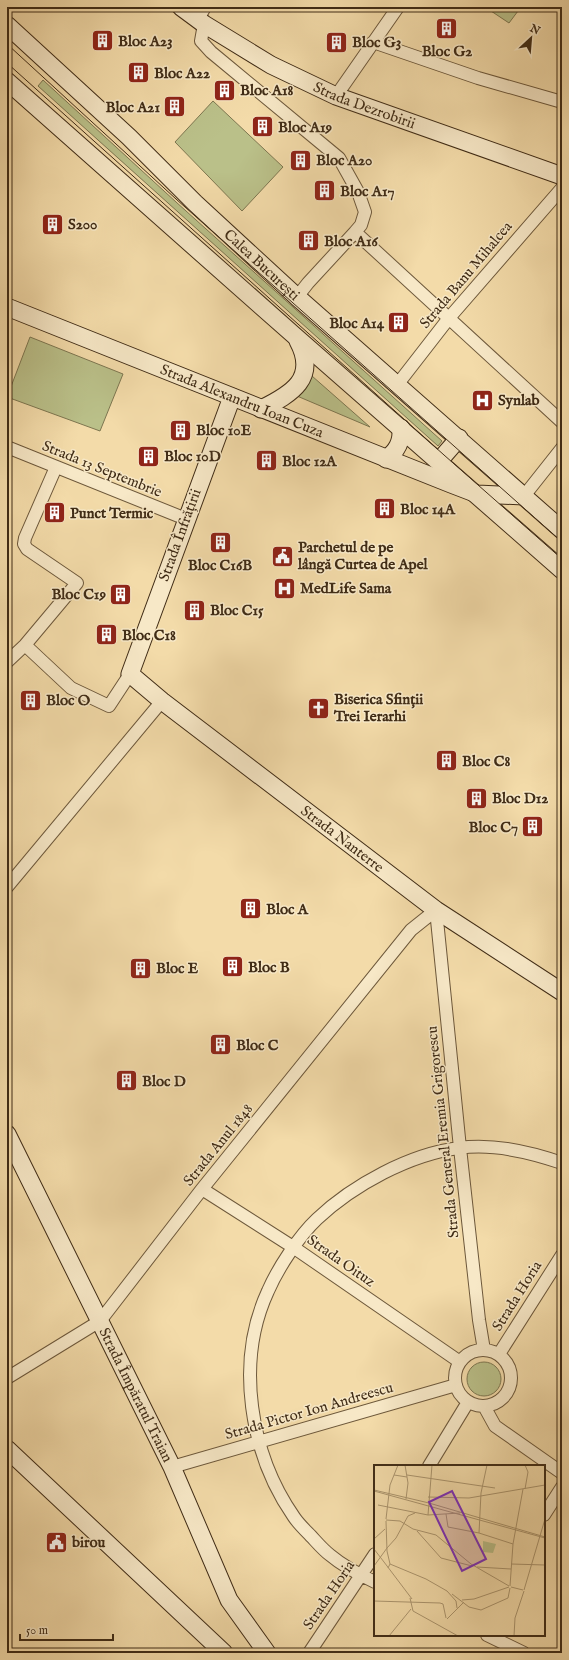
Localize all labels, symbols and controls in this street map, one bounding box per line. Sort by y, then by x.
building icon: Bloc G2 [434,15,460,41]
north arrow [511,18,551,58]
text: N [527,21,543,38]
building icon: Bloc A23 [89,28,115,54]
building icon: Bloc G3 [324,29,350,55]
place label: Bloc A23 [118,32,173,51]
place label: Bloc G3 [352,33,401,52]
place label: Bloc G2 [422,42,472,61]
building icon: Bloc A22 [126,60,152,86]
place label: Bloc A22 [154,64,210,83]
building icon: Bloc A18 [211,77,237,103]
street label: Strada Dezrobirii [310,77,418,133]
place label: Bloc A18 [240,81,293,100]
building icon: Bloc A21 [162,94,188,120]
place label: Bloc A21 [105,98,160,117]
building icon: Bloc A19 [249,114,275,140]
place label: Bloc A19 [278,118,332,137]
building icon: Bloc A20 [287,147,313,173]
place label: Bloc A20 [316,151,372,170]
building icon: Bloc A17 [311,178,337,204]
place label: Bloc A17 [340,182,395,201]
building icon: S200 [40,211,66,237]
place label: S200 [68,215,97,234]
street label: Strada Banu Mihalcea [416,217,517,333]
street label: Calea București [220,225,304,304]
building icon: Bloc A16 [296,228,322,254]
place label: Bloc A16 [324,232,378,251]
building icon: Bloc A14 [386,310,412,336]
place label: Bloc A14 [329,314,385,333]
street label: Strada Alexandru Ioan Cuza [158,360,327,442]
hospital icon: Synlab [470,387,496,413]
place label: Synlab [498,391,540,410]
building icon: Bloc 10E [167,417,193,443]
place label: Bloc 10E [196,421,252,440]
street label: Strada 13 Septembrie [39,436,165,502]
building icon: Bloc 10D [135,443,161,469]
place label: Bloc 10D [164,447,221,466]
building icon: Bloc 12A [253,448,279,474]
place label: Bloc 12A [282,452,337,471]
street label: Strada Înfrățirii [154,486,206,584]
building icon: Bloc 14A [371,496,397,522]
building icon: Punct Termic [42,500,68,526]
place label: Bloc 14A [400,500,456,519]
place label: Punct Termic [70,504,154,523]
building icon: Bloc C16B [207,529,233,555]
place label: Parchetul de pe lângă Curtea de Apel [297,538,429,574]
public building icon: Parchetul de pe lângă Curtea de Apel [269,543,295,569]
place label: Bloc C16B [188,556,252,575]
hospital icon: MedLife Sama [272,575,298,601]
place label: MedLife Sama [300,579,392,598]
building icon: Bloc C19 [108,581,134,607]
place label: Bloc C19 [51,585,106,604]
building icon: Bloc C15 [181,597,207,623]
place label: Bloc C15 [210,601,264,620]
building icon: Bloc C18 [93,622,119,648]
place label: Bloc C18 [122,626,176,645]
building icon: Bloc O [18,687,44,713]
place label: Biserica Sfinții Trei Ierarhi [333,690,423,726]
place label: Bloc O [46,691,91,710]
church icon: Biserica Sfinții Trei Ierarhi [305,695,331,721]
building icon: Bloc C8 [433,748,459,774]
place label: Bloc C8 [462,752,510,771]
building icon: Bloc D12 [464,785,490,811]
place label: Bloc D12 [492,789,548,808]
street label: Strada Nanterre [297,801,388,876]
building icon: Bloc C7 [520,814,546,840]
place label: Bloc C7 [469,818,518,837]
building icon: Bloc A [237,896,263,922]
place label: Bloc A [266,900,309,919]
building icon: Bloc B [220,954,246,980]
building icon: Bloc E [128,955,154,981]
place label: Bloc B [248,958,290,977]
place label: Bloc E [156,959,199,978]
street label: Strada General Eremia Grigorescu [422,1025,464,1239]
building icon: Bloc C [208,1032,234,1058]
place label: Bloc C [236,1036,279,1055]
building icon: Bloc D [114,1068,140,1094]
place label: Bloc D [142,1072,186,1091]
street label: Strada Anul 1848 [179,1100,257,1190]
street label: Strada Oituz [303,1231,379,1291]
street label: Strada Horia [488,1257,546,1335]
street label: Strada Împăratul Traian [95,1324,178,1465]
street label: Strada Pictor Ion Andreescu [223,1378,395,1444]
inset map [374,1465,545,1636]
public building icon: birou [44,1529,70,1555]
place label: birou [71,1533,106,1552]
street label: Strada Horia [299,1556,359,1633]
scale bar [20,1616,113,1642]
text: 50 m [26,1623,48,1638]

